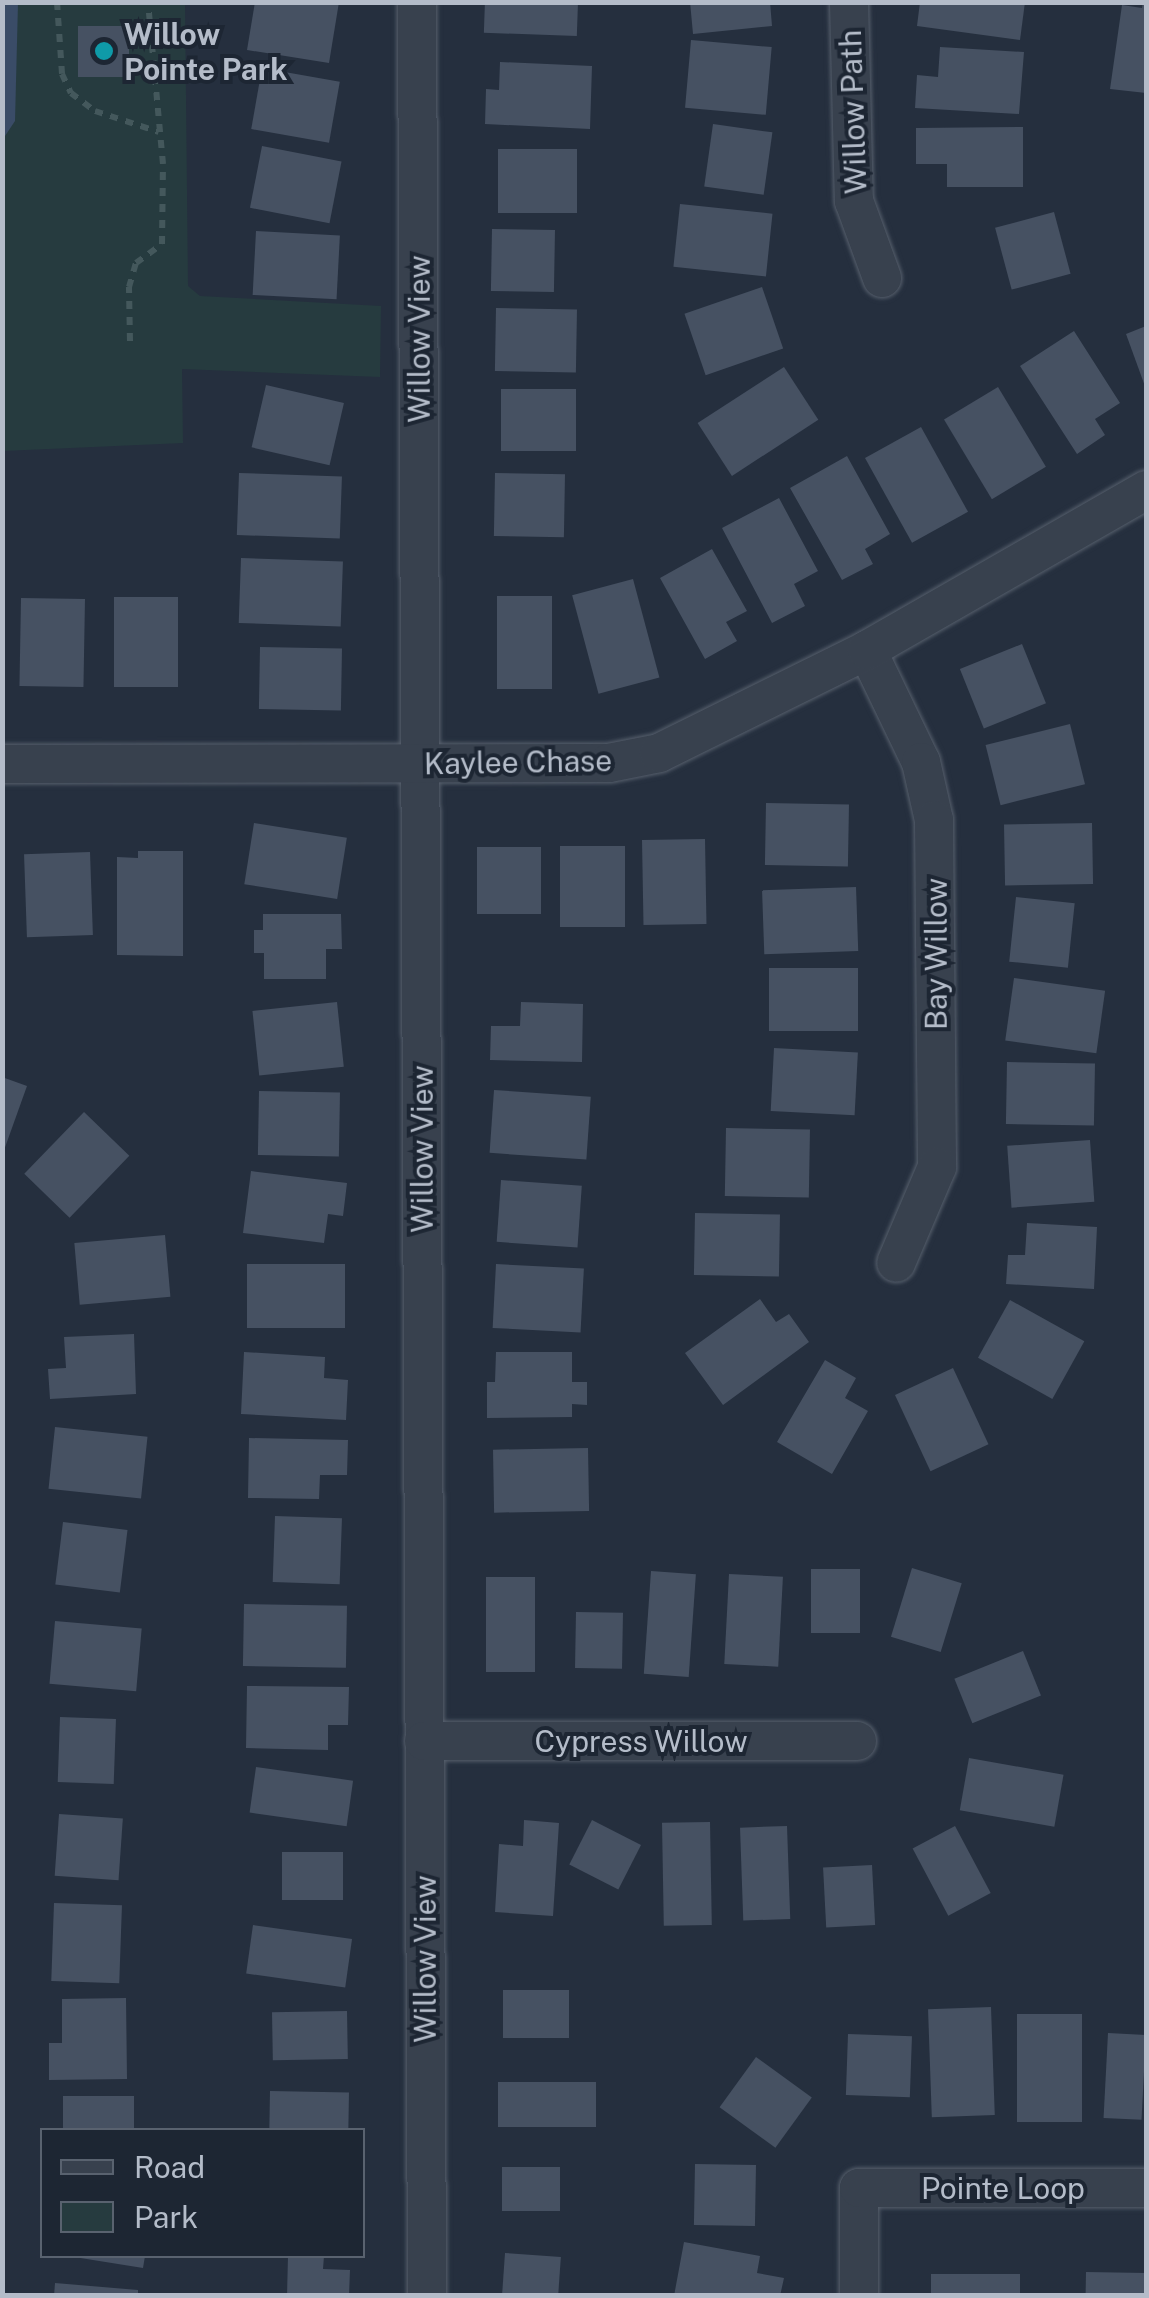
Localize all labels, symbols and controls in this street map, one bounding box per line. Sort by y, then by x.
place label: Willow Pointe Park [124,16,288,86]
street label: Willow Path [832,29,874,195]
marker: Willow Pointe Park [93,40,115,62]
street label: Willow View [401,255,437,423]
street label: Kaylee Chase [423,742,613,782]
street label: Bay Willow [918,878,954,1030]
street label: Willow View [404,1065,440,1233]
street label: Cypress Willow [534,1723,748,1759]
street label: Willow View [407,1875,443,2043]
legend [40,2128,365,2258]
text: Road [134,2149,205,2185]
street label: Pointe Loop [921,2170,1085,2206]
text: Park [134,2199,198,2235]

